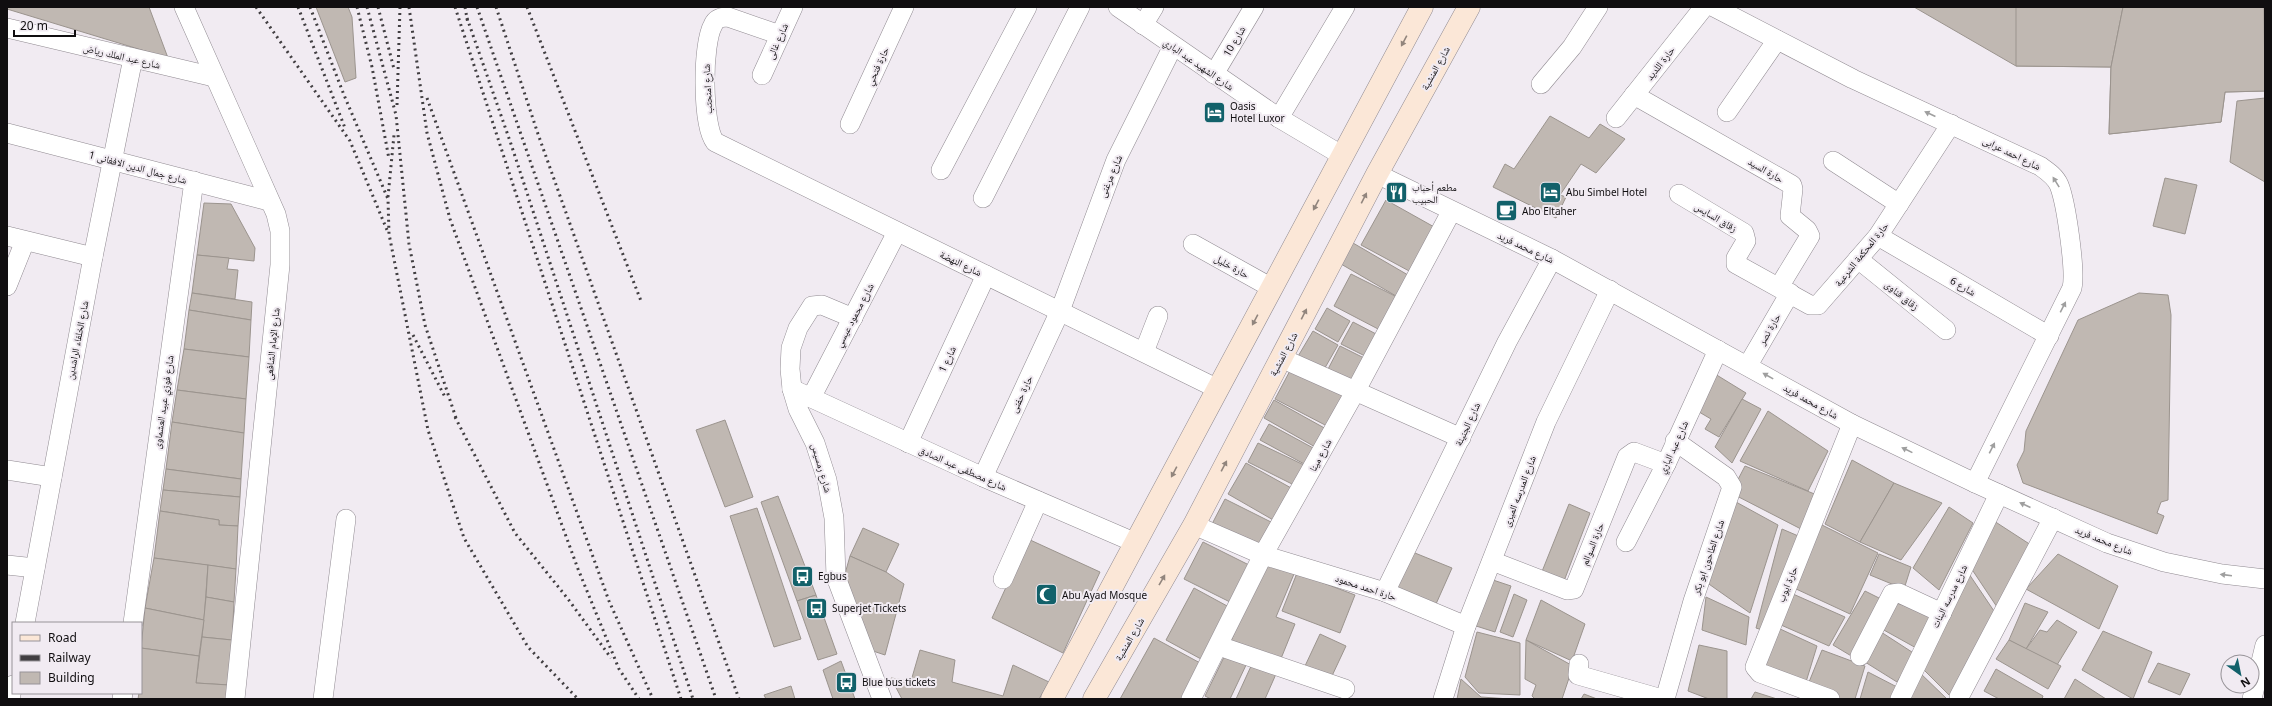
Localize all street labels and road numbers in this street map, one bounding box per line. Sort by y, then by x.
street label: شارع غالى [763,20,791,61]
street label: شارع 10 [1219,23,1249,59]
street label: شارع الشهيد عبد الباري [1160,35,1237,95]
street label: شارع عبد الملك رياض [82,40,162,72]
street label: شارع المنشية [1417,43,1453,92]
street label: حارة اللديد [1642,43,1678,83]
street label: حارة فتحي [862,44,894,88]
street label: شارع امنحتب [699,63,715,114]
street label: شارع احمد عرابى [1981,133,2044,173]
street label: شارع جمال الدين الافغانى 1 [88,147,189,187]
street label: شارع مرغنى [1095,152,1125,199]
street label: حارة السيد [1746,154,1787,186]
street label: زقاق السايس [1692,199,1740,235]
street label: حارة المحكمة الشرعية [1831,218,1892,289]
street label: شارع محمد فريد [1496,228,1557,266]
street label: شارع النهضة [938,247,985,279]
street label: حارة خليل [1212,251,1252,282]
street label: شارع 6 [1948,273,1979,299]
street label: زقاق قناوى [1882,277,1922,313]
street label: شارع محمود عيسي [831,280,878,350]
street label: شارع الخلفاء الراشدين [62,299,92,381]
street label: شارع الإمام الشافعى [261,307,284,381]
street label: حارة نصر [1754,310,1784,348]
street label: شارع المنشية [1266,329,1301,378]
street label: شارع 1 [935,343,959,374]
street label: شارع فوزي عبيد العشماوى [149,354,178,450]
street label: حارة حفنى [1006,373,1036,415]
street label: شارع محمد فريد [1781,380,1841,422]
street label: شارع الجنينة [1451,399,1483,448]
street label: شارع عبد الباري [1655,418,1693,476]
street label: شارع مينا [1305,436,1335,474]
street label: شارع رمسيس [808,442,836,495]
street label: شارع مصطفى عبد الصادق [917,442,1009,494]
street label: شارع المدرسه الميرى [1499,453,1539,529]
street label: شارع الطاحون ابو بكر [1688,517,1727,597]
street label: حارة السوالم [1577,520,1608,568]
street label: شارع محمد فريد [2073,522,2135,558]
street label: شارع مدرسه البنات [1928,562,1971,630]
street label: حارة ايوب [1773,563,1801,604]
street label: حارة احمد محمود [1333,570,1399,604]
street label: شارع المنشية [1111,614,1147,663]

